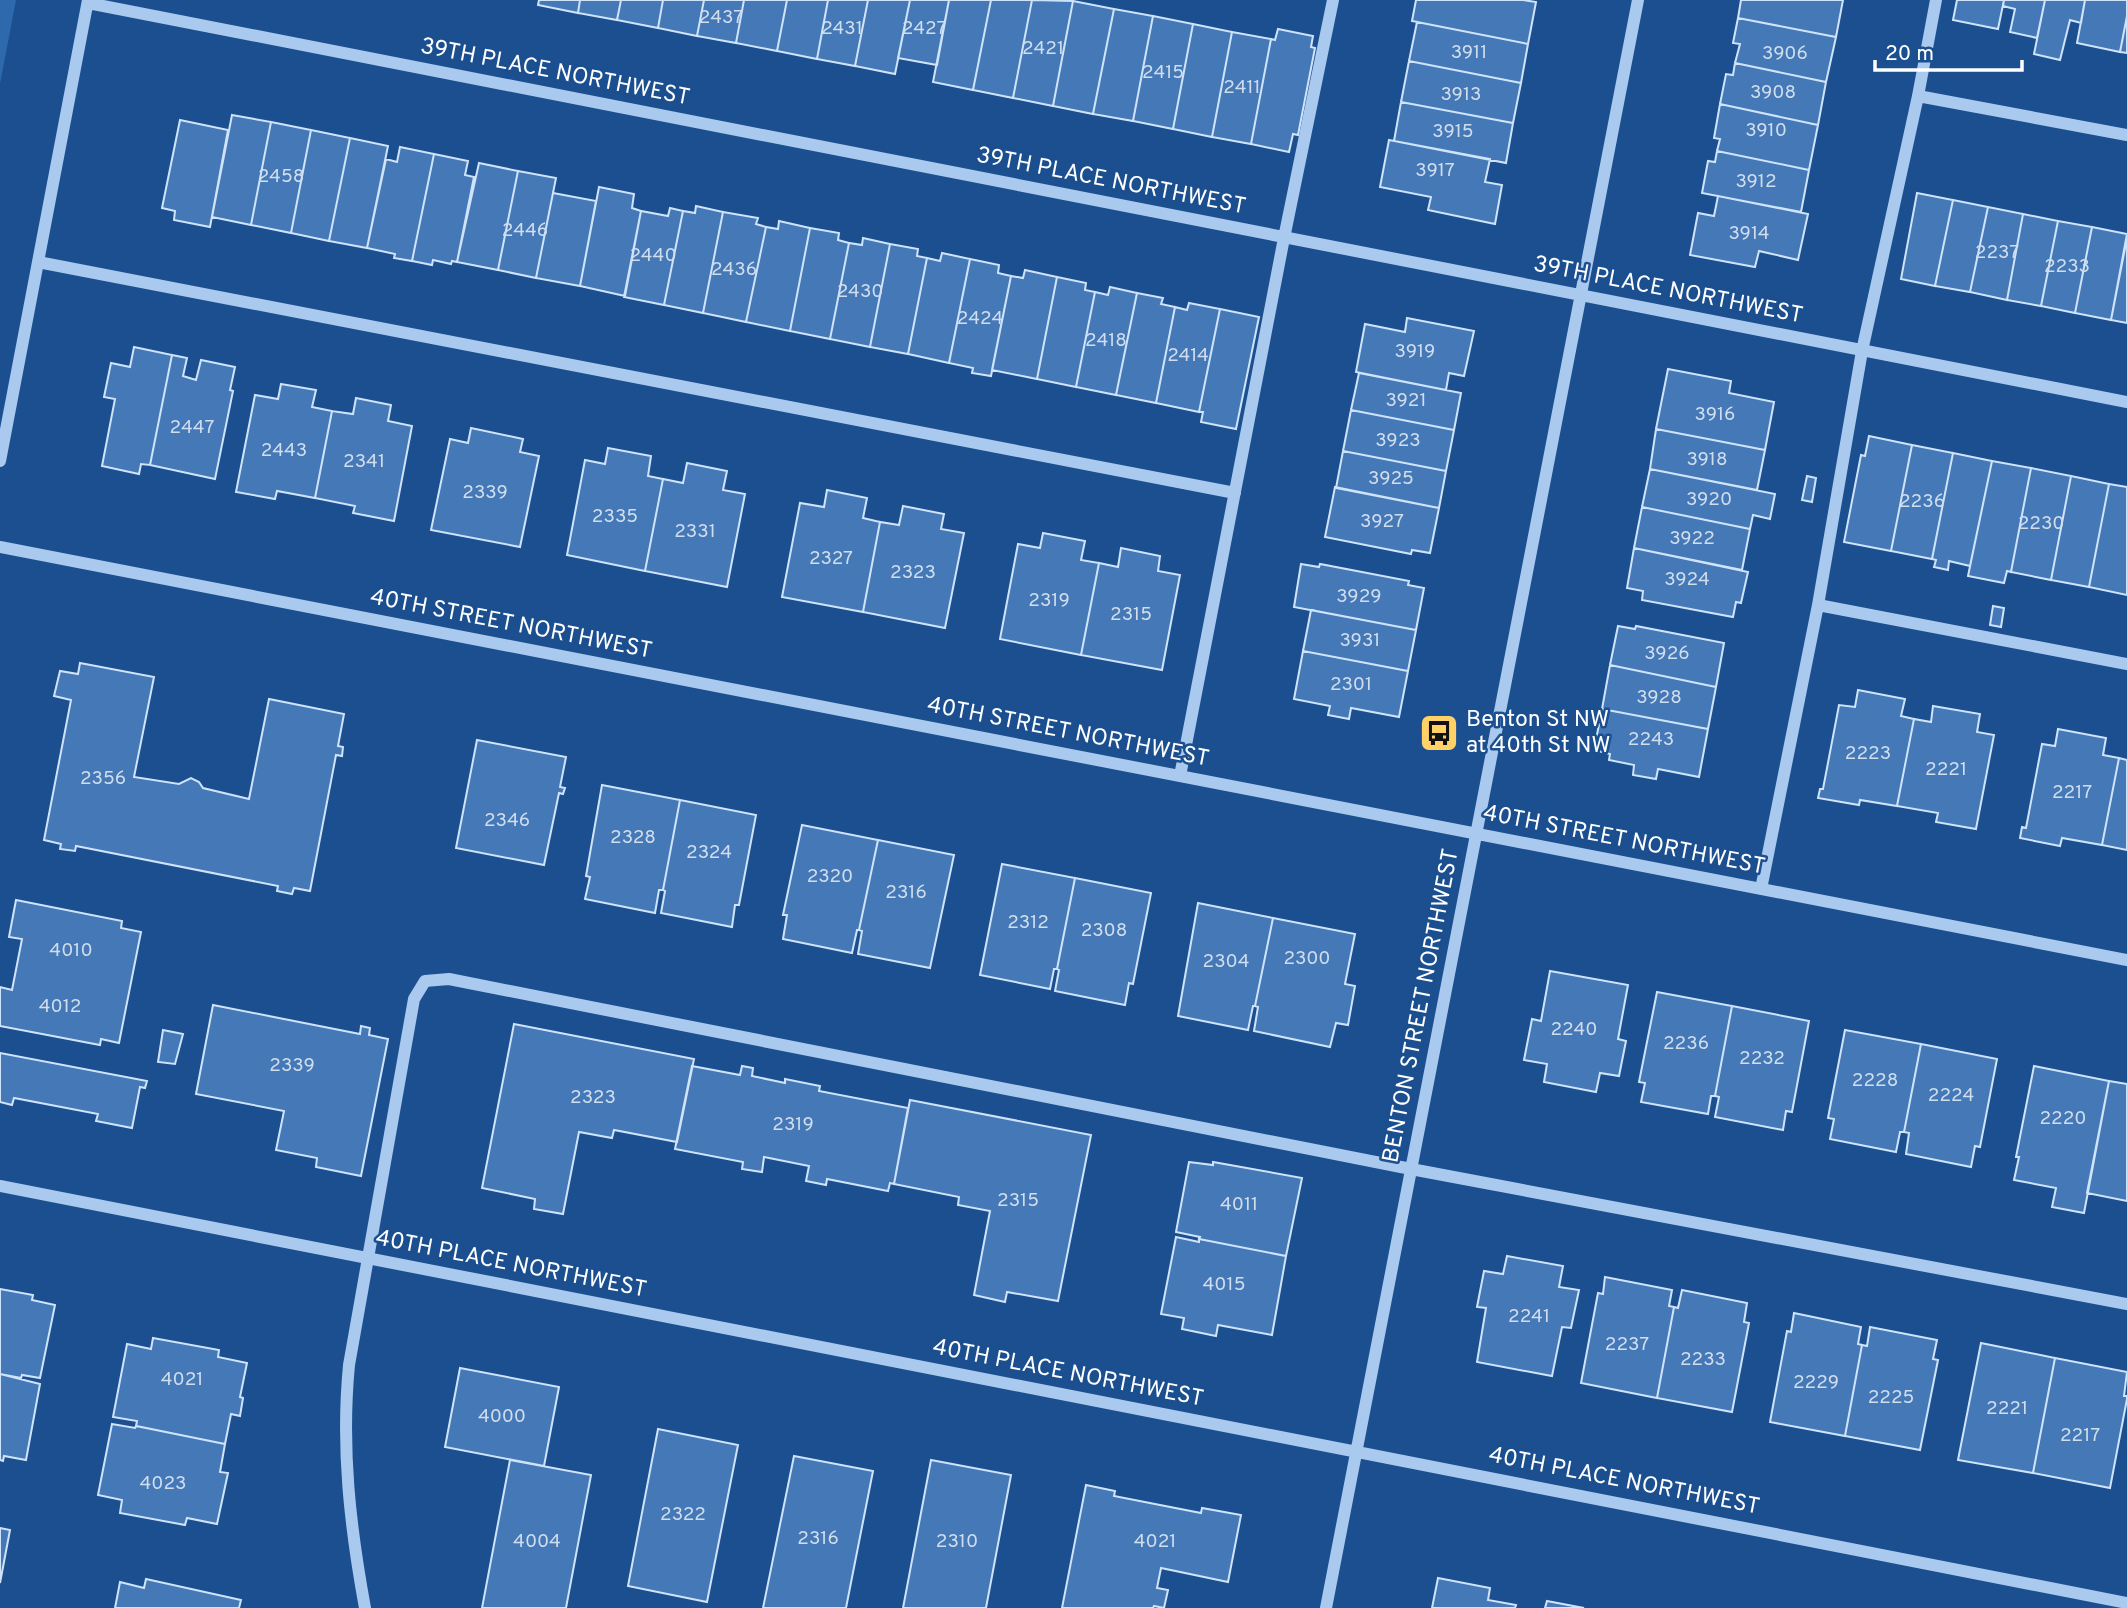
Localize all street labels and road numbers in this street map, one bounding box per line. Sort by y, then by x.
street label: 39TH PLACE NORTHWEST [418,33,692,113]
street label: 39TH PLACE NORTHWEST [974,142,1248,222]
street label: 39TH PLACE NORTHWEST [1531,251,1805,331]
street label: 40TH STREET NORTHWEST [368,583,654,667]
street label: 40TH STREET NORTHWEST [925,691,1211,775]
street label: 40TH STREET NORTHWEST [1481,799,1767,883]
street label: BENTON STREET NORTHWEST [1377,847,1467,1165]
street label: 40TH PLACE NORTHWEST [373,1224,649,1306]
street label: 40TH PLACE NORTHWEST [930,1333,1206,1415]
street label: 40TH PLACE NORTHWEST [1486,1441,1762,1523]

